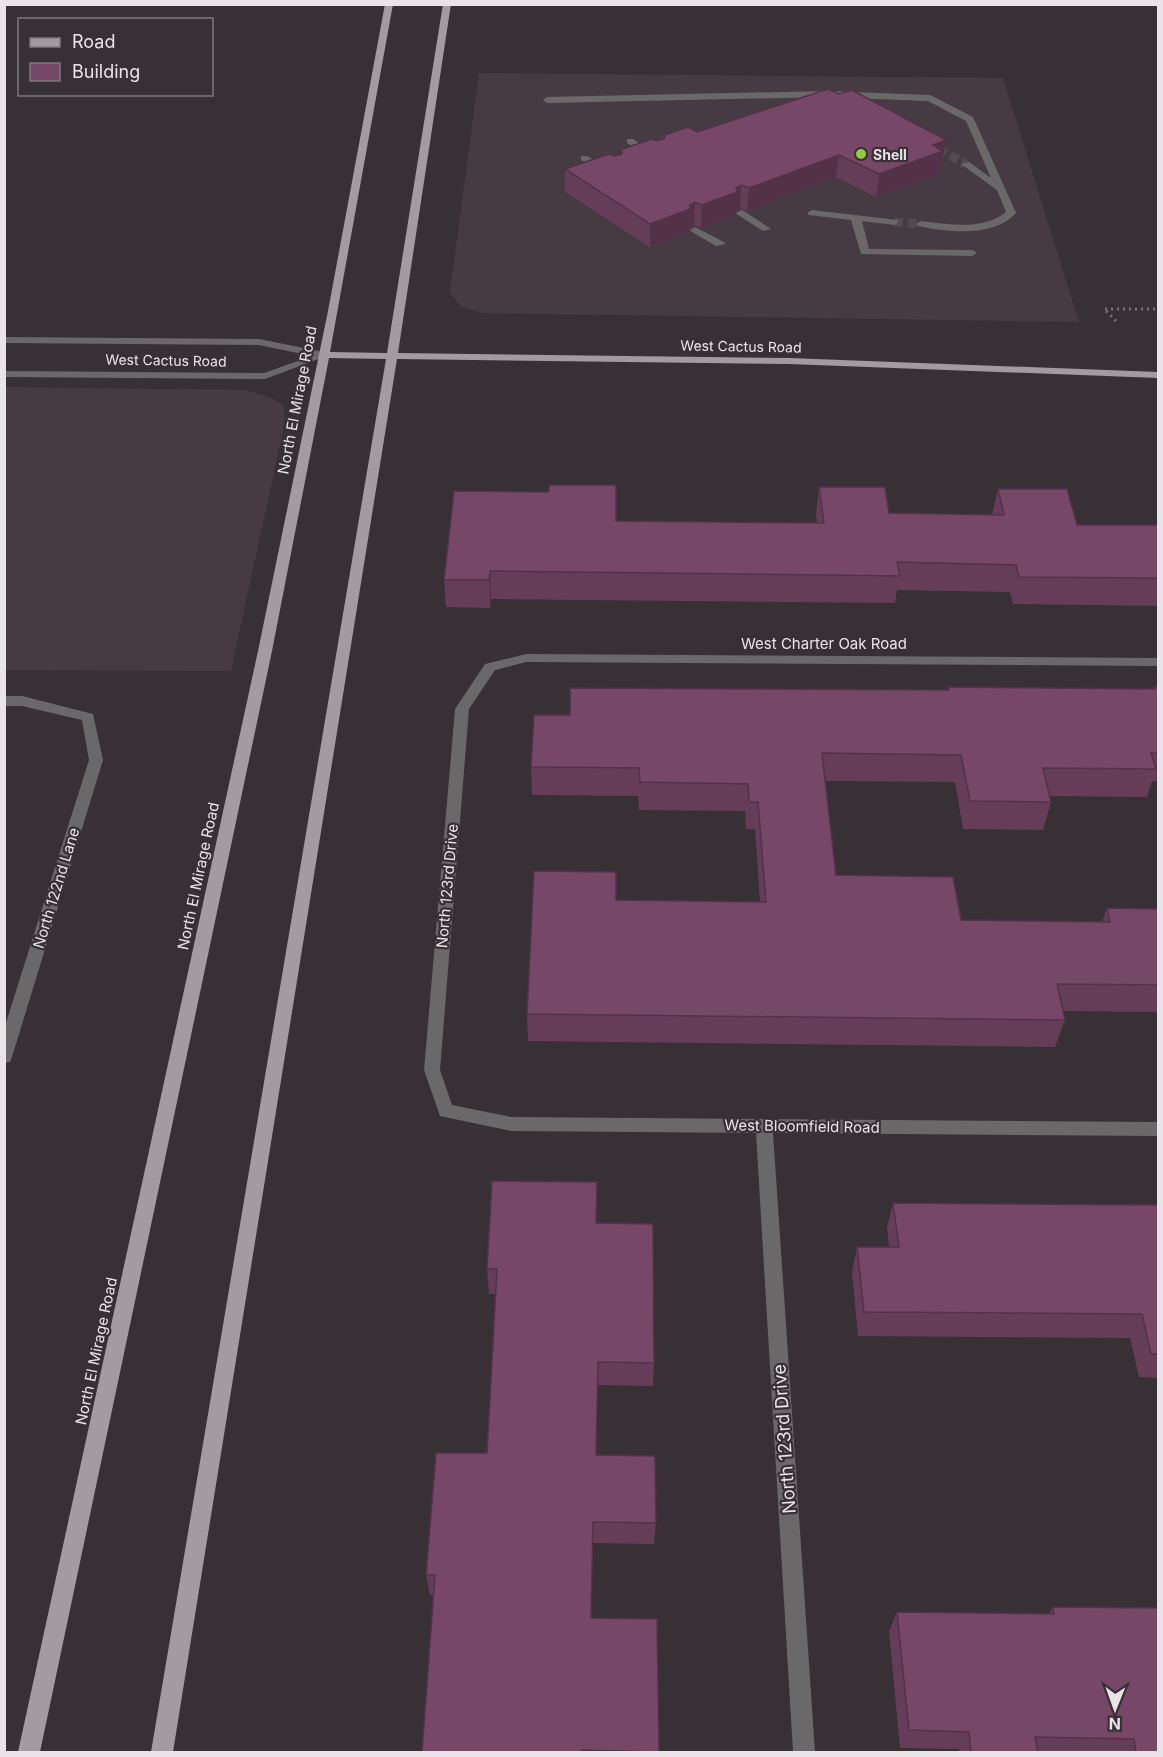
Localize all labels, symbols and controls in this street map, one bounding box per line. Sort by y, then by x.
legend [18,18,213,96]
text: Road [72,31,115,52]
text: Building [72,61,140,82]
place label: Shell [873,146,907,163]
marker: Shell [854,147,868,161]
street label: North El Mirage Road [273,324,321,476]
street label: West Cactus Road [680,336,802,356]
street label: West Cactus Road [105,350,227,370]
street label: West Charter Oak Road [741,634,907,653]
street label: North El Mirage Road [173,800,223,952]
street label: North 123rd Drive [432,823,462,949]
street label: North 122nd Lane [29,825,83,951]
street label: West Bloomfield Road [724,1115,880,1137]
street label: North El Mirage Road [71,1275,121,1427]
street label: North 123rd Drive [768,1364,800,1514]
north arrow [1085,1679,1145,1739]
text: N [1108,1714,1121,1734]

